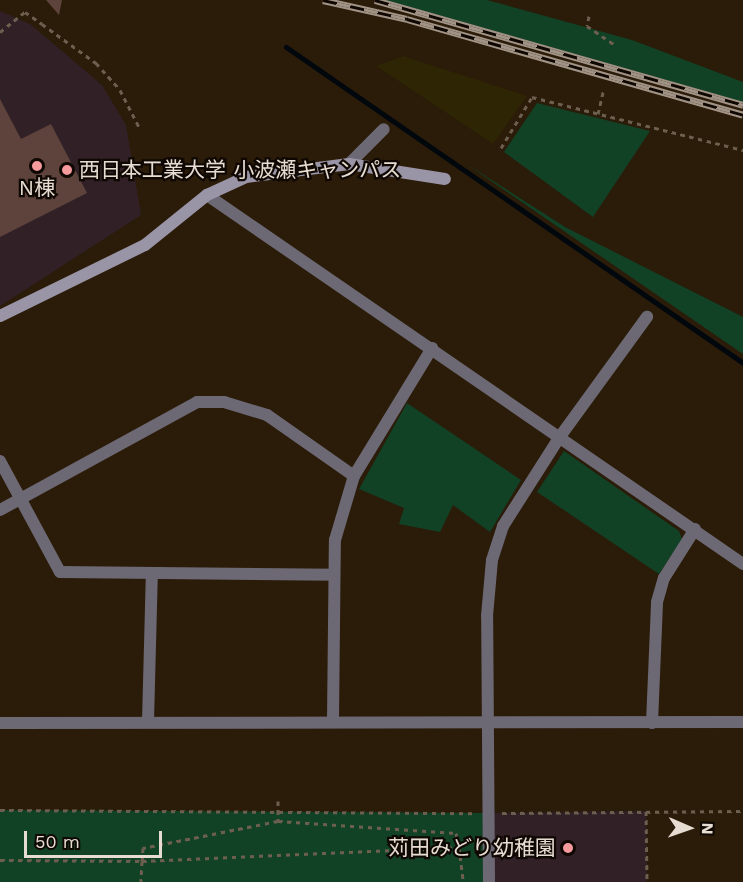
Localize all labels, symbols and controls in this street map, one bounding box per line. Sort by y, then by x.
place label: 西日本工業大学 小波瀬キャンパス [79,157,401,183]
marker: N棟 [30,159,44,173]
marker: 西日本工業大学 小波瀬キャンパス [60,163,74,177]
place label: N棟 [19,175,55,201]
north arrow [659,798,719,858]
scale bar [27,819,165,857]
text: N [698,822,717,835]
text: 50 m [35,831,80,852]
place label: 苅田みどり幼稚園 [388,835,556,861]
marker: 苅田みどり幼稚園 [561,841,575,855]

